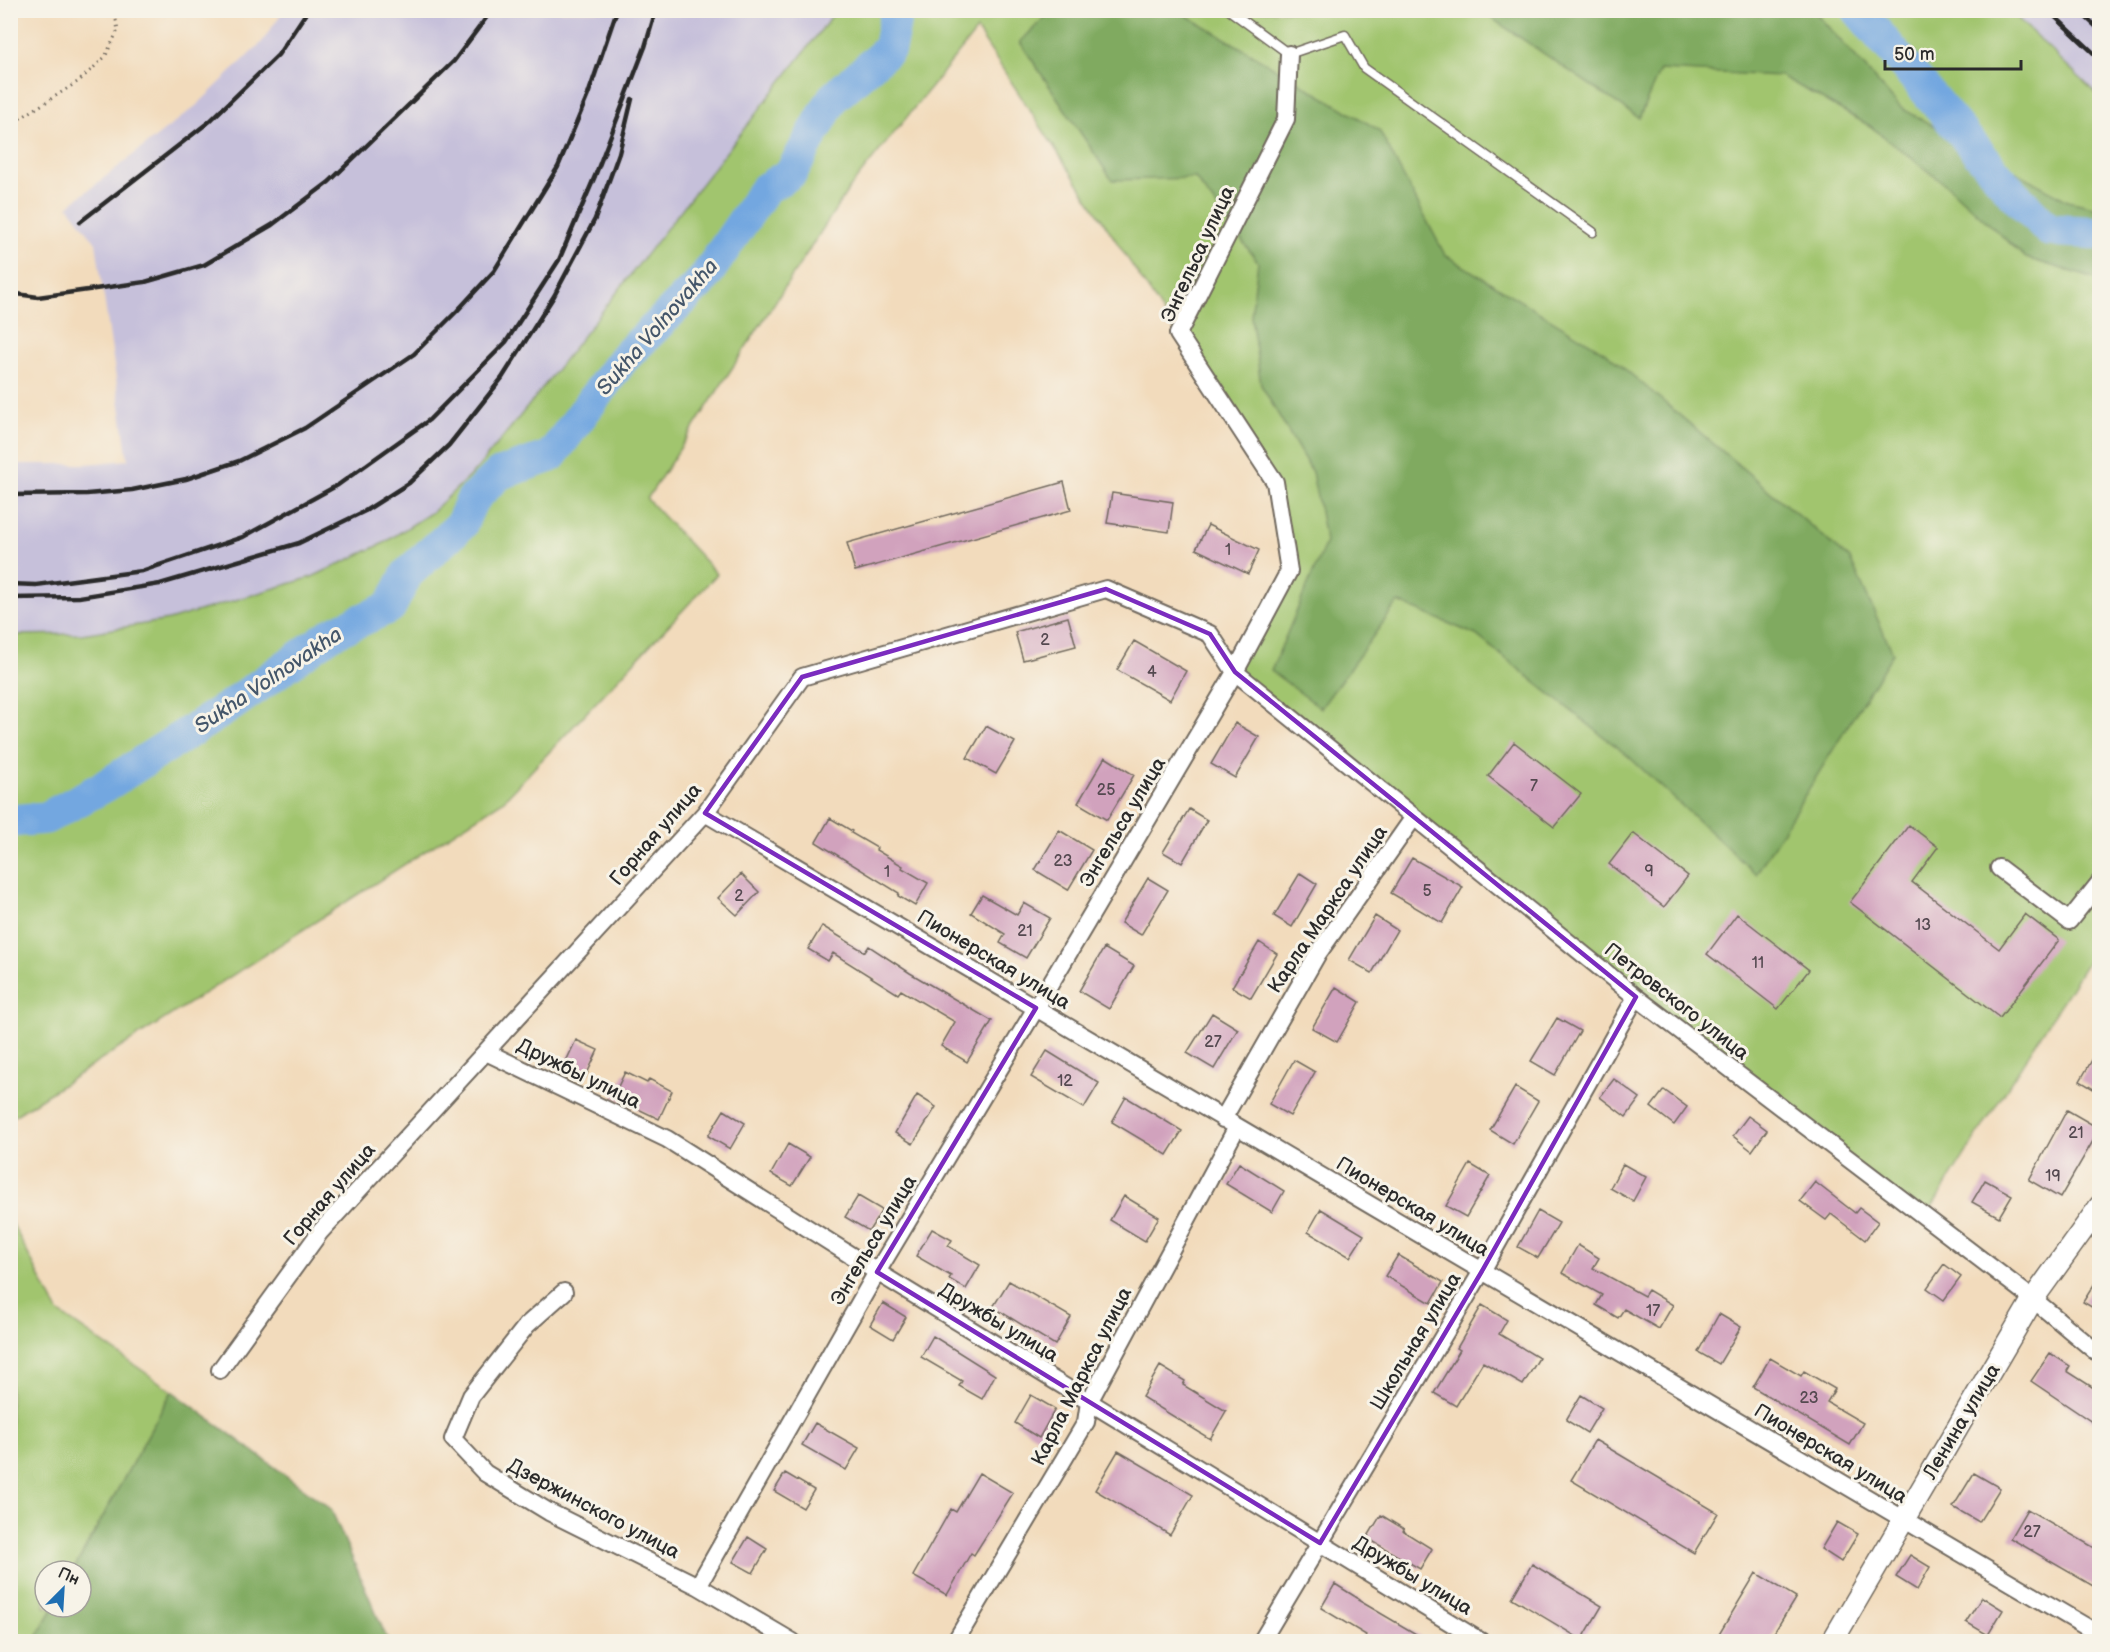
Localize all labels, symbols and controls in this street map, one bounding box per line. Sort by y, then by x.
scale bar [1885,33,2022,71]
text: 50 m [1894,44,1935,65]
street label: Энгельса улица [1156,182,1240,326]
water label: Sukha Volnovakha [591,254,723,400]
house number: 1 [1225,541,1231,560]
water label: Sukha Volnovakha [190,622,347,739]
house number: 2 [1040,631,1050,650]
house number: 4 [1147,663,1157,682]
street label: Энгельса улица [1075,753,1171,892]
house number: 7 [1530,777,1538,796]
street label: Горная улица [605,778,707,891]
house number: 25 [1097,781,1115,800]
street label: Карла Маркса улица [1263,821,1393,998]
house number: 23 [1054,852,1073,871]
house number: 9 [1644,862,1654,881]
house number: 1 [884,863,890,882]
house number: 5 [1422,882,1432,901]
house number: 2 [734,887,744,906]
street label: Пионерская улица [913,905,1074,1015]
house number: 13 [1915,916,1931,935]
house number: 21 [1017,922,1033,941]
street label: Петровского улица [1599,938,1754,1066]
house number: 11 [1752,954,1764,973]
house number: 27 [1204,1033,1222,1052]
street label: Дружбы улица [513,1034,644,1114]
house number: 12 [1057,1072,1073,1091]
house number: 21 [2068,1124,2084,1143]
street label: Горная улица [279,1138,381,1251]
street label: Пионерская улица [1332,1152,1493,1262]
house number: 19 [2045,1167,2061,1186]
street label: Энгельса улица [826,1171,922,1310]
street label: Школьная улица [1365,1268,1466,1415]
street label: Дружбы улица [935,1278,1063,1368]
street label: Карла Маркса улица [1027,1283,1137,1470]
house number: 17 [1646,1302,1660,1321]
street label: Ленина улица [1918,1359,2006,1484]
house number: 23 [1800,1389,1819,1408]
street label: Пионерская улица [1750,1399,1911,1509]
street label: Дзержинского улица [503,1453,684,1564]
house number: 27 [2023,1523,2041,1542]
street label: Дружбы улица [1349,1531,1477,1621]
north arrow [33,1559,93,1619]
text: Пн [55,1564,82,1590]

